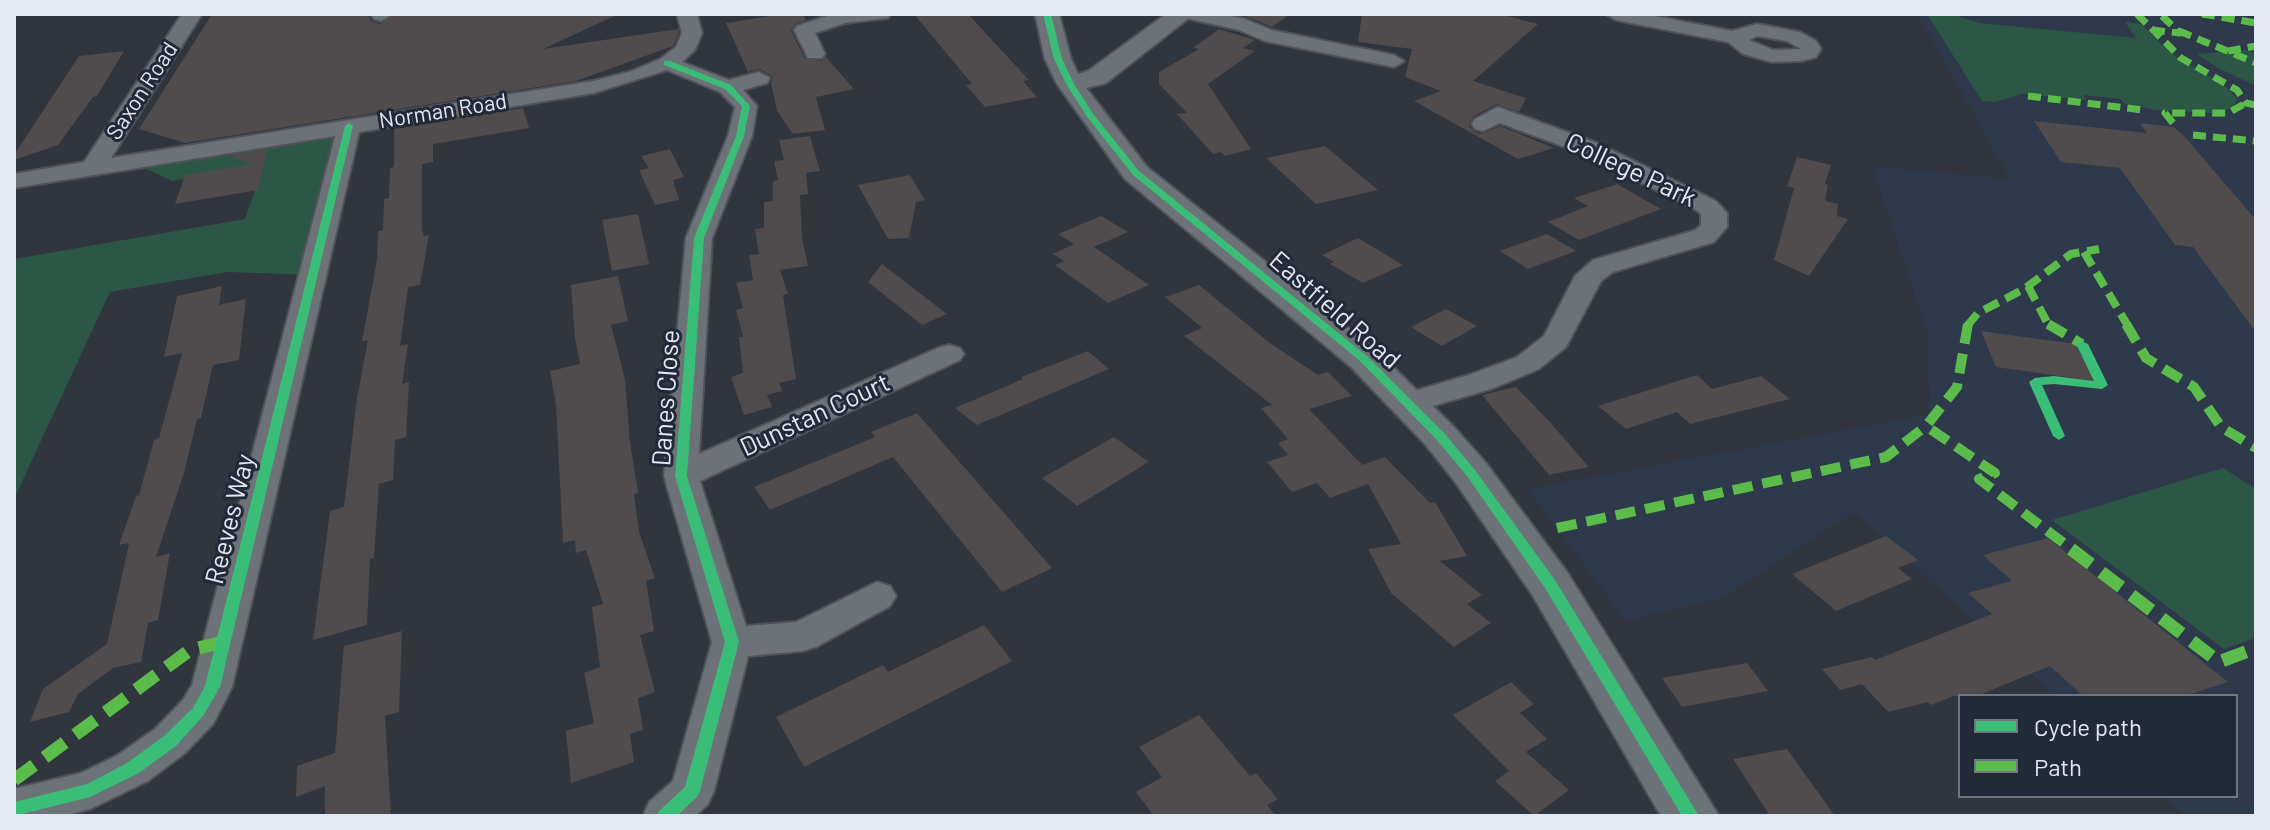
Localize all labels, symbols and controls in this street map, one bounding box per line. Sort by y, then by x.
street label: Saxon Road [101,37,183,145]
street label: Norman Road [377,88,509,134]
street label: College Park [1561,126,1701,214]
street label: Eastfield Road [1263,245,1407,375]
street label: Danes Close [646,329,686,467]
street label: Dunstan Court [735,367,895,463]
street label: Reeves Way [199,451,261,587]
legend [1958,694,2238,798]
text: Cycle path [2034,712,2142,741]
text: Path [2034,752,2082,781]

